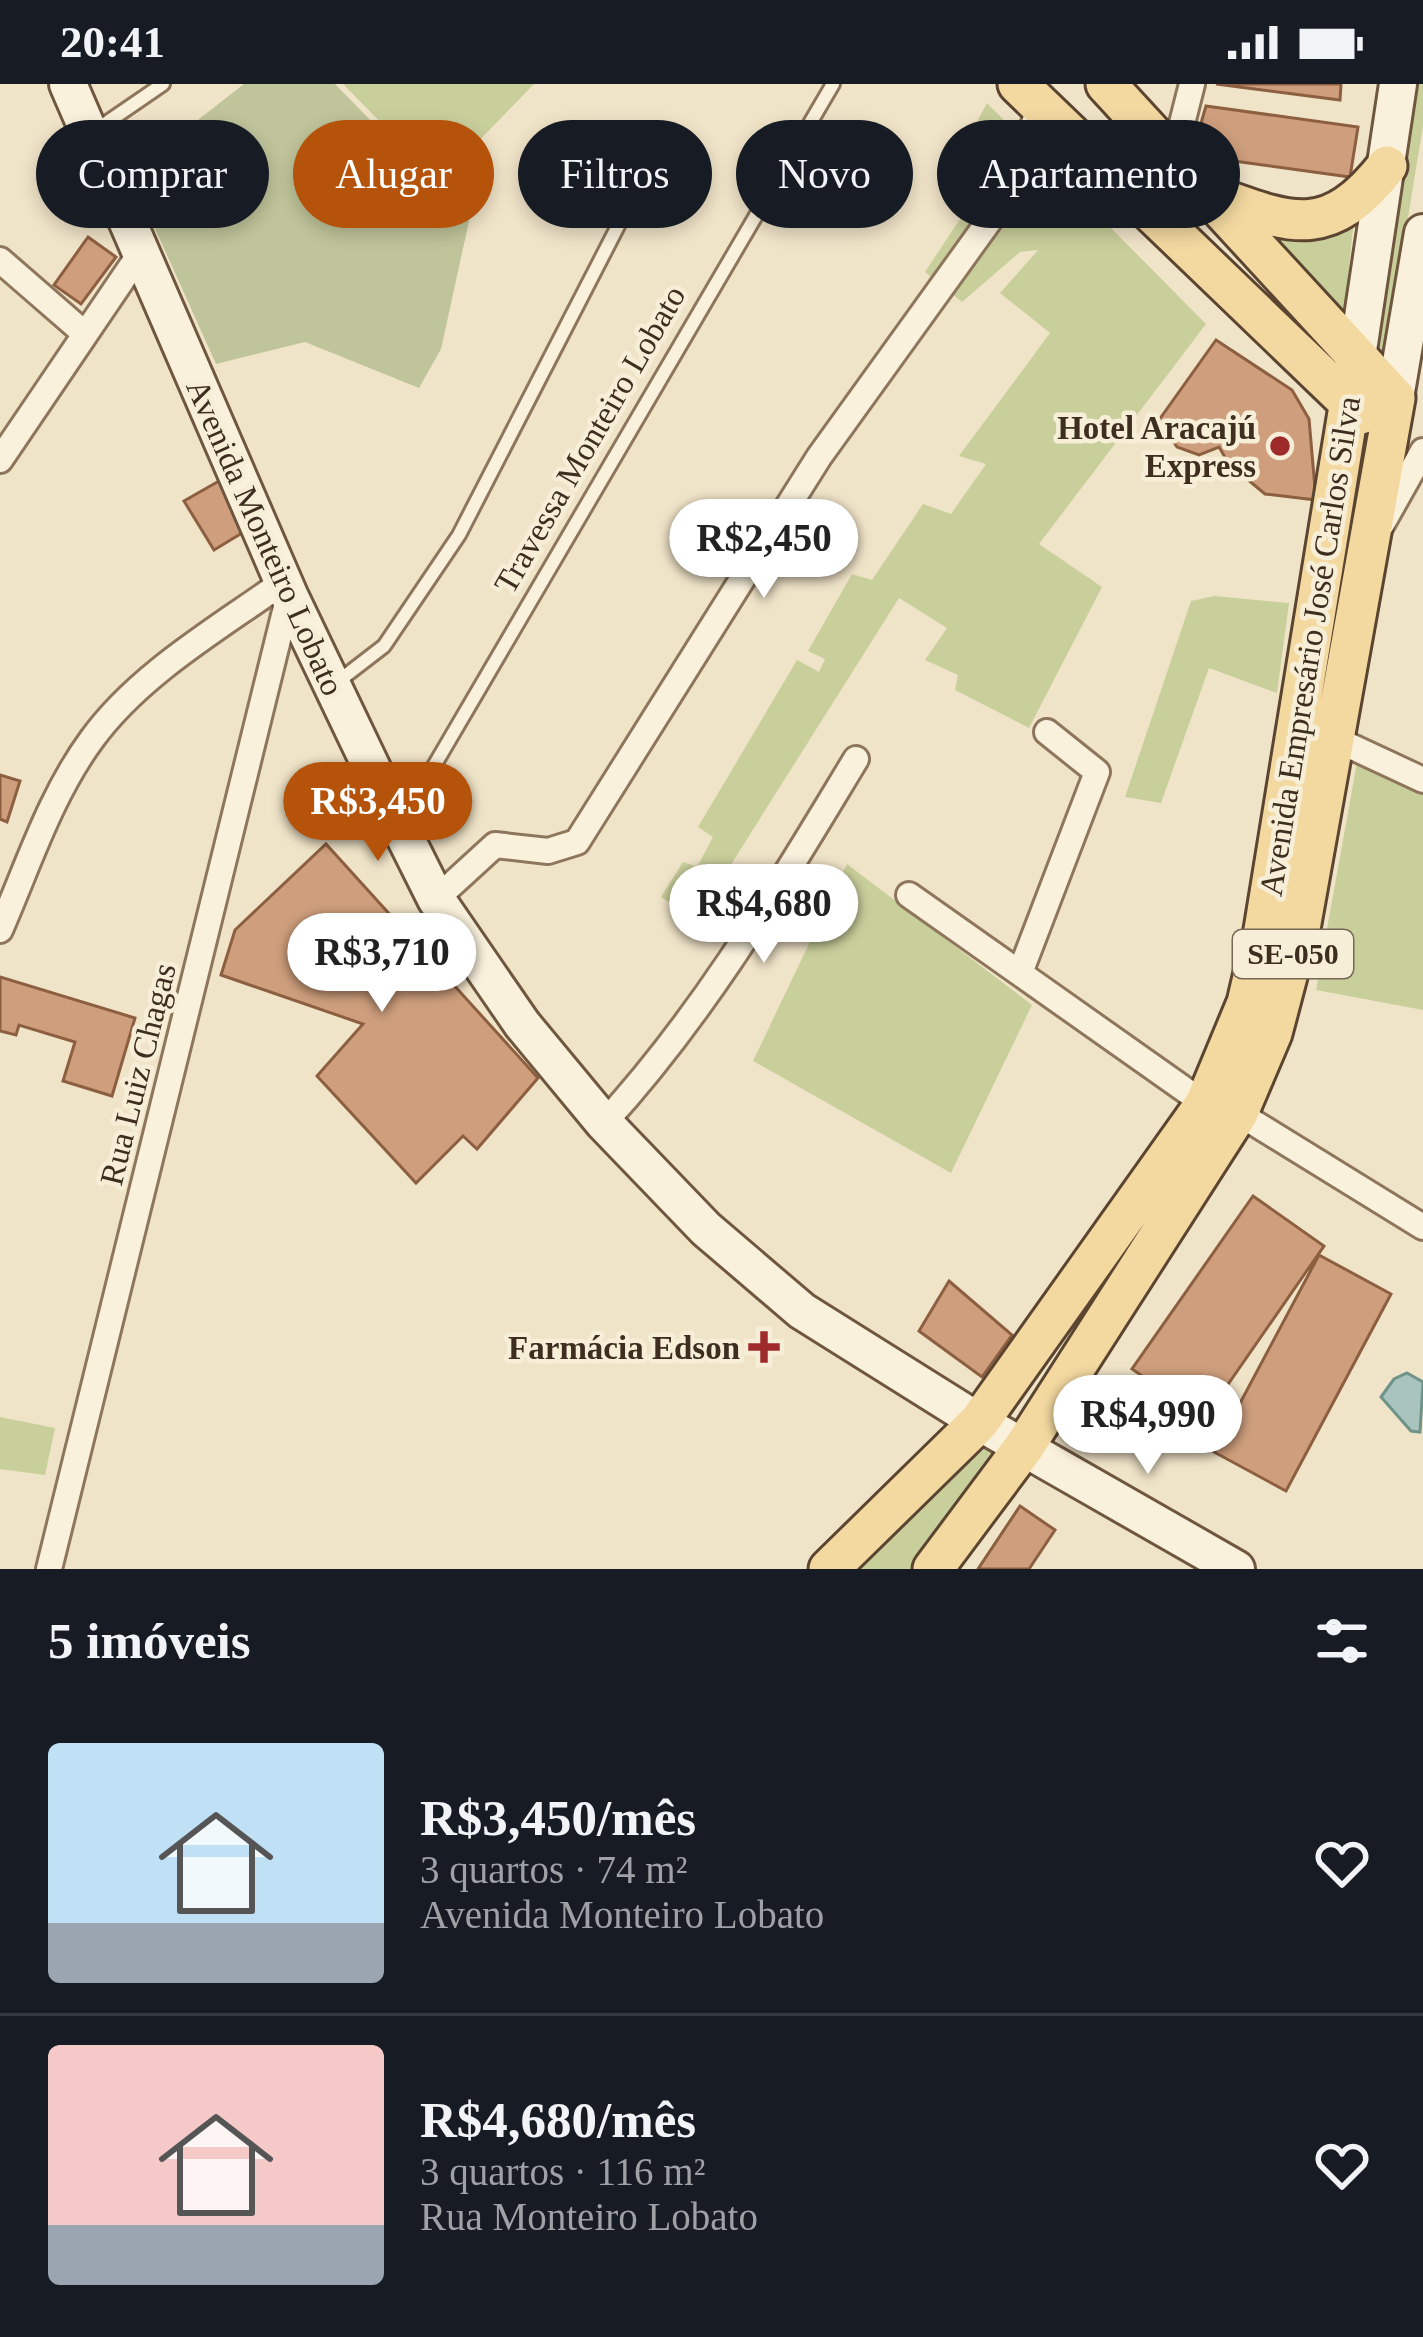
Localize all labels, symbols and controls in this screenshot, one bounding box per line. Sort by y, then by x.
text: 20:41 [60,17,165,67]
chip: Comprar [36,120,269,228]
chip: Alugar [293,120,494,228]
chip: Filtros [518,120,712,228]
chip: Novo [736,120,913,228]
chip: Apartamento [937,120,1240,228]
street label: Travessa Monteiro Lobato [487,279,693,600]
street label: Avenida Monteiro Lobato [179,374,351,701]
street label: Avenida Empresário José Carlos Silva [1253,393,1367,899]
place label: Hotel Aracajú Express [1057,410,1256,484]
marker: Hotel Aracajú Express [1267,433,1293,459]
pin: R$2,450 [653,499,875,601]
text: R$2,450 [696,516,832,559]
pin: R$3,450 [267,762,489,864]
text: R$3,450 [310,779,446,822]
pin: R$4,680 [653,864,875,966]
text: R$4,680 [696,881,832,924]
pin: R$3,710 [271,913,493,1015]
text: R$3,710 [314,930,450,973]
road number: SE-050 [1233,930,1353,978]
street label: Rua Luiz Chagas [93,960,183,1189]
place label: Farmácia Edson [508,1330,740,1366]
marker: Farmácia Edson [751,1334,777,1360]
pin: R$4,990 [1037,1375,1259,1477]
text: R$4,990 [1080,1392,1216,1435]
icon: filters [1309,1608,1375,1674]
text: 5 imóveis [48,1613,251,1669]
text: R$3,450/mês [420,1790,696,1846]
icon: home [144,1791,288,1935]
icon: heart [1309,1830,1375,1896]
text: 3 quartos · 74 m² [420,1848,687,1891]
text: Avenida Monteiro Lobato [420,1893,824,1936]
text: R$4,680/mês [420,2092,696,2148]
icon: home [144,2093,288,2237]
icon: heart [1309,2132,1375,2198]
text: 3 quartos · 116 m² [420,2150,705,2193]
text: Rua Monteiro Lobato [420,2195,758,2238]

